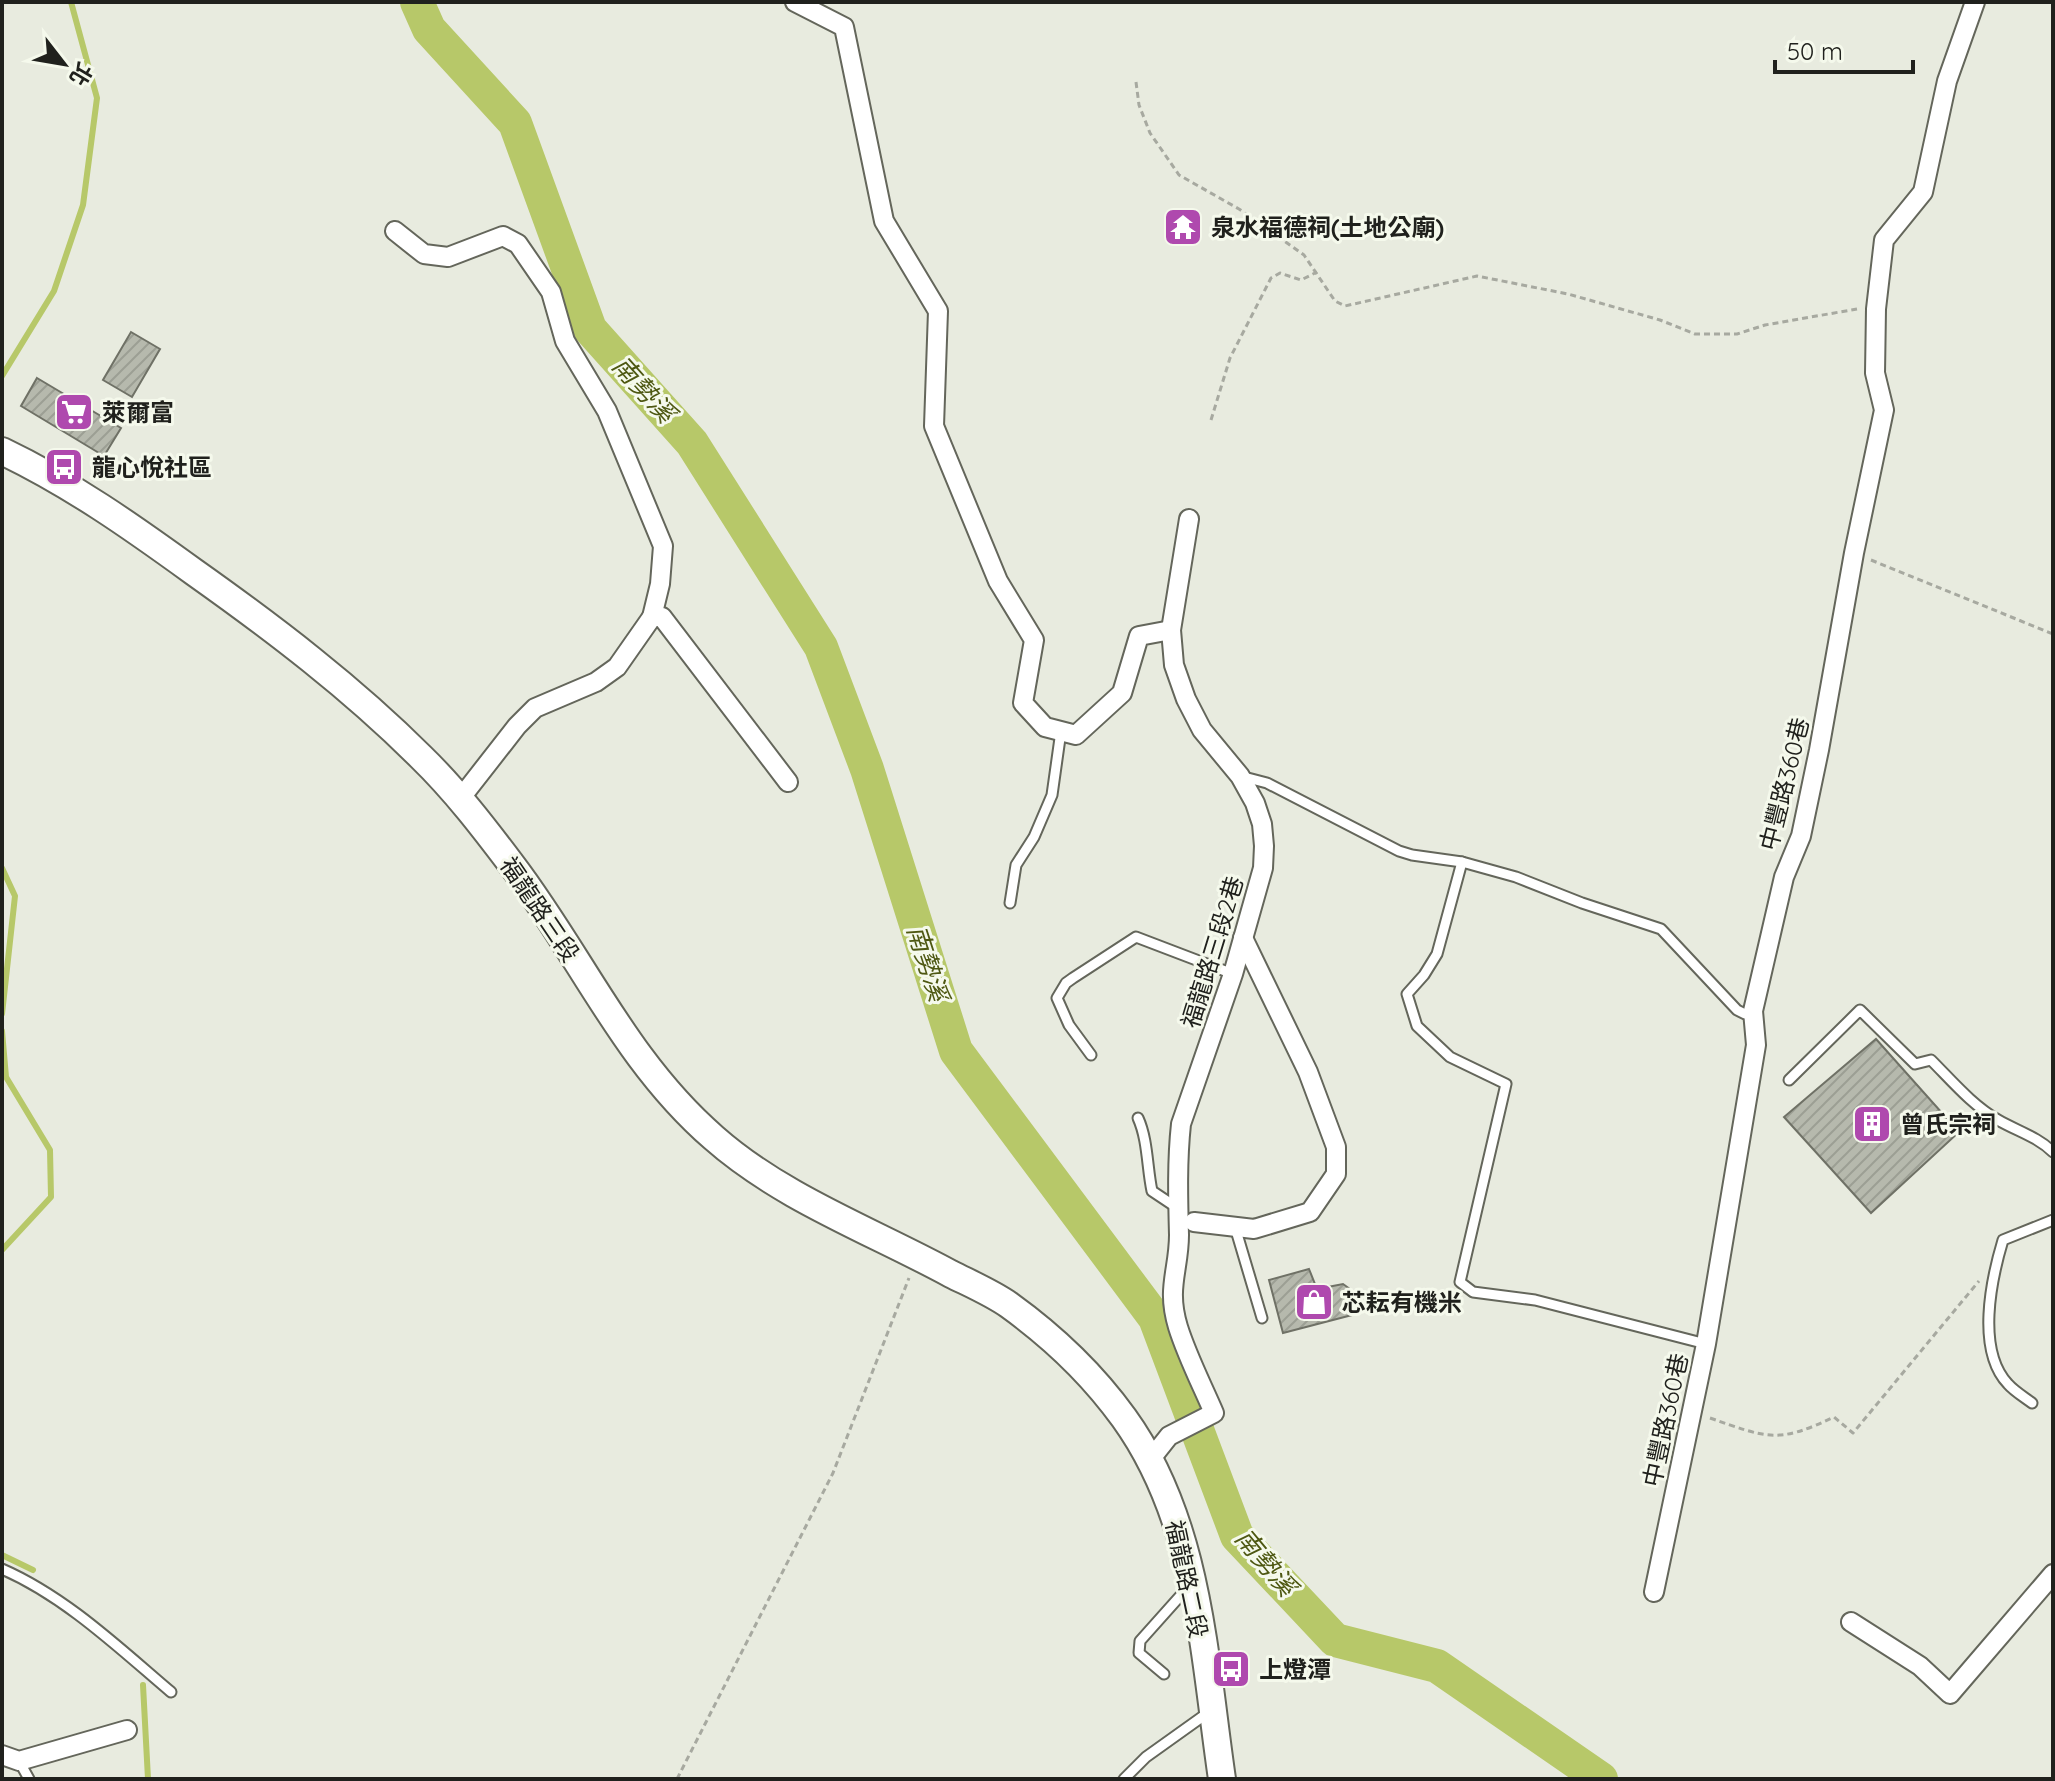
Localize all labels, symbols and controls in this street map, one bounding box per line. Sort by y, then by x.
north arrow [24,24,104,104]
scale bar [1775,24,1913,74]
text: 50 m [1787,36,1843,66]
text: 北 [63,58,99,91]
temple icon: 泉水福德祠(土地公廟) [1162,206,1204,248]
place label: 泉水福德祠(土地公廟) [1211,212,1444,242]
water label: 南勢溪 [606,349,685,432]
supermarket icon: 萊爾富 [53,391,95,433]
place label: 萊爾富 [102,397,174,427]
bus stop icon: 龍心悅社區 [43,446,85,488]
place label: 龍心悅社區 [92,452,212,482]
street label: 中豐路360巷 [1753,714,1815,854]
street label: 福龍路三段 [494,851,586,967]
street label: 福龍路三段2巷 [1175,872,1249,1032]
water label: 南勢溪 [900,921,957,1009]
building icon: 曾氏宗祠 [1851,1103,1893,1145]
place label: 曾氏宗祠 [1900,1109,1996,1139]
shop icon: 芯耘有機米 [1293,1281,1335,1323]
place label: 芯耘有機米 [1342,1287,1462,1317]
street label: 中豐路360巷 [1636,1350,1694,1490]
street label: 福龍路二段 [1160,1517,1214,1641]
water label: 南勢溪 [1228,1522,1306,1606]
bus stop icon: 上燈潭 [1210,1648,1252,1690]
place label: 上燈潭 [1259,1654,1331,1684]

